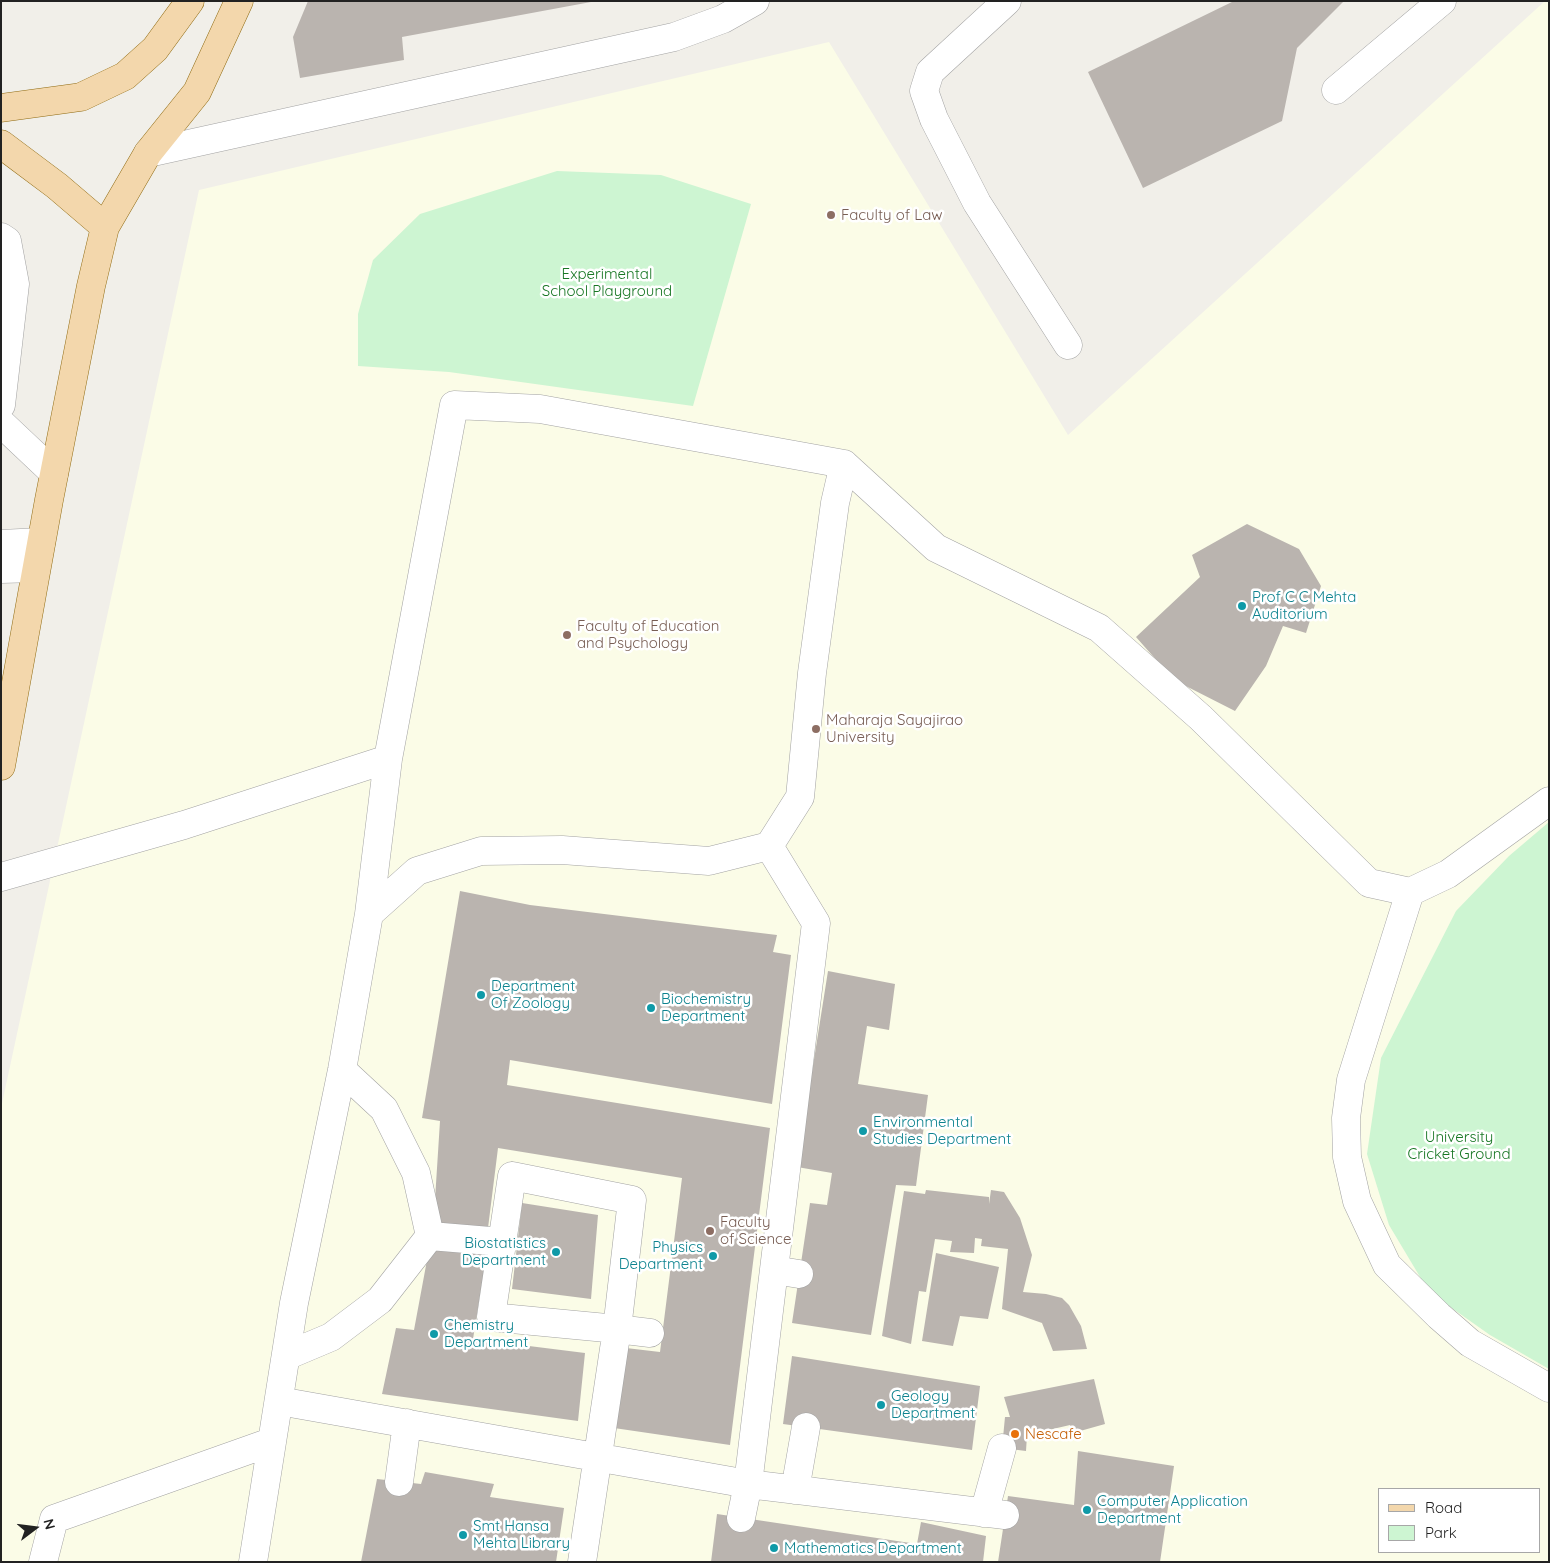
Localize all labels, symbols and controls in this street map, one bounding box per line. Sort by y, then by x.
place label: Faculty of Law [841,206,943,224]
marker: Faculty of Law [825,209,837,221]
park label: Experimental School Playground [542,265,672,300]
place label: Prof C C Mehta Auditorium [1252,588,1356,623]
marker: Prof C C Mehta Auditorium [1236,600,1248,612]
place label: Faculty of Education and Psychology [577,617,719,652]
marker: Faculty of Education and Psychology [561,629,573,641]
place label: Maharaja Sayajirao University [826,711,963,746]
marker: Maharaja Sayajirao University [810,723,822,735]
place label: Department Of Zoology [491,977,575,1012]
marker: Department Of Zoology [475,989,487,1001]
place label: Biochemistry Department [661,990,751,1025]
marker: Biochemistry Department [645,1002,657,1014]
place label: Environmental Studies Department [873,1113,1011,1148]
marker: Environmental Studies Department [857,1125,869,1137]
park label: University Cricket Ground [1407,1128,1511,1163]
place label: Faculty of Science [720,1213,791,1248]
marker: Faculty of Science [704,1225,716,1237]
place label: Biostatistics Department [462,1234,546,1269]
place label: Physics Department [619,1238,703,1273]
marker: Biostatistics Department [550,1246,562,1258]
marker: Physics Department [707,1250,719,1262]
place label: Chemistry Department [444,1316,528,1351]
marker: Chemistry Department [428,1328,440,1340]
place label: Geology Department [891,1387,975,1422]
marker: Geology Department [875,1399,887,1411]
place label: Nescafe [1025,1425,1082,1443]
marker: Nescafe [1009,1428,1021,1440]
legend [1378,1488,1540,1553]
place label: Computer Application Department [1097,1492,1248,1527]
text: Road [1425,1498,1462,1517]
north arrow [10,1503,60,1553]
marker: Computer Application Department [1081,1504,1093,1516]
text: N [39,1517,60,1531]
place label: Smt Hansa Mehta Library [473,1517,570,1552]
text: Park [1425,1523,1457,1542]
marker: Smt Hansa Mehta Library [457,1529,469,1541]
place label: Mathematics Department [784,1539,962,1557]
marker: Mathematics Department [768,1542,780,1554]

